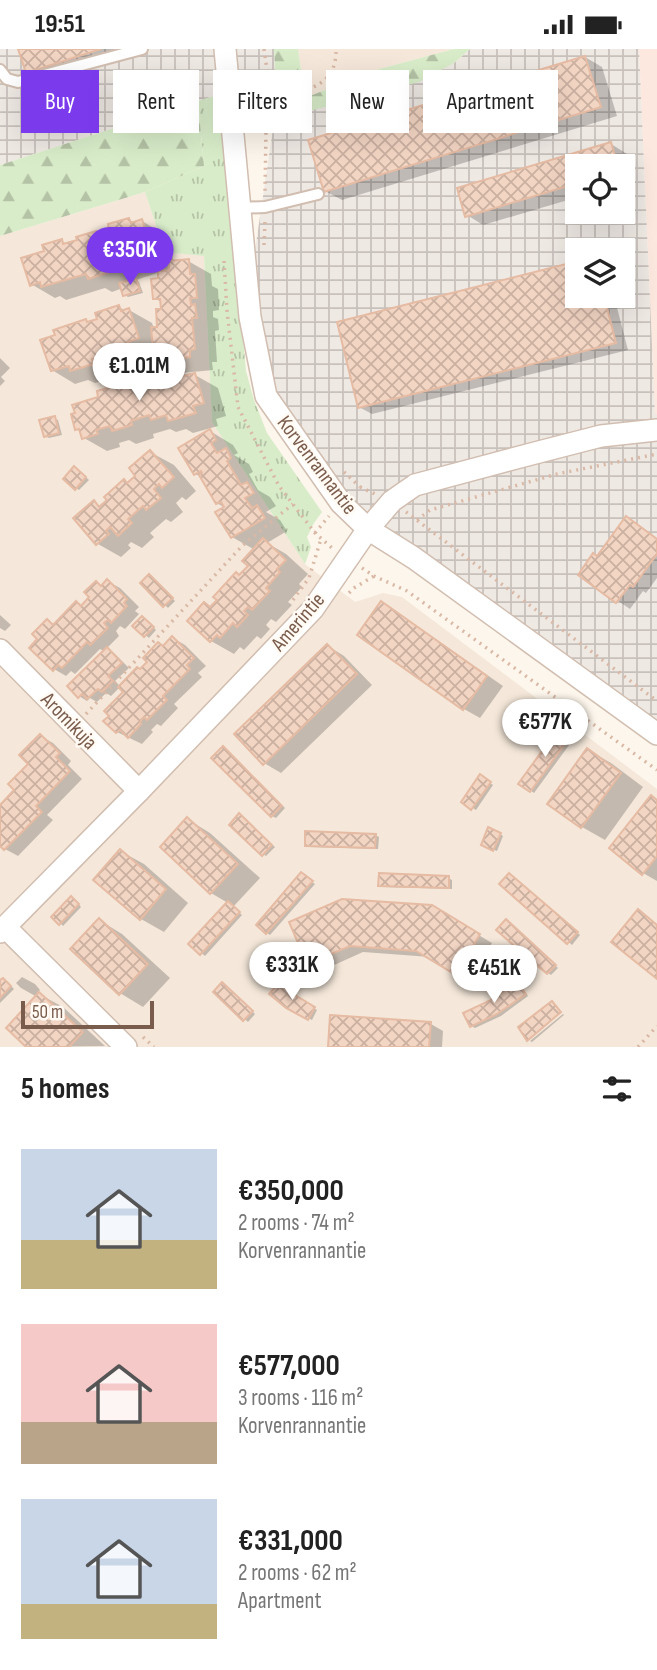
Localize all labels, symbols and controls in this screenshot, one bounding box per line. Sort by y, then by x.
text: 19:51 [35,9,85,40]
chip: Buy [21,70,99,133]
chip: Rent [113,70,199,133]
chip: Filters [213,70,312,133]
chip: New [326,70,409,133]
chip: Apartment [423,70,558,133]
map controls [565,154,635,308]
button: locate [565,154,635,224]
pin: €350K [81,227,179,287]
text: €350K [103,236,157,264]
button: layers [565,238,635,308]
pin: €1.01M [82,343,196,403]
text: €1.01M [109,352,169,380]
street label: Korvenrannantie [272,411,362,519]
street label: Amerintie [265,588,330,657]
street label: Aromikuja [35,686,102,755]
pin: €577K [496,699,594,759]
text: €577K [518,708,572,736]
pin: €331K [243,943,341,1002]
pin: €451K [445,946,543,1005]
text: €331K [265,951,319,979]
text: €451K [467,954,521,982]
scale bar [21,998,154,1030]
text: 50 m [32,1001,63,1024]
icon: filters [598,1070,636,1108]
text: 5 homes [21,1071,110,1107]
text: €350,000 [238,1173,344,1209]
icon: home [77,1177,161,1261]
text: 2 rooms · 74 m² [238,1209,355,1237]
text: Korvenrannantie [238,1237,366,1265]
text: €577,000 [238,1348,340,1384]
icon: home [77,1352,161,1436]
text: 3 rooms · 116 m² [238,1384,363,1412]
text: Korvenrannantie [238,1412,366,1440]
text: €331,000 [238,1523,343,1559]
icon: home [77,1527,161,1611]
text: 2 rooms · 62 m² [238,1559,357,1587]
text: Apartment [238,1587,322,1615]

